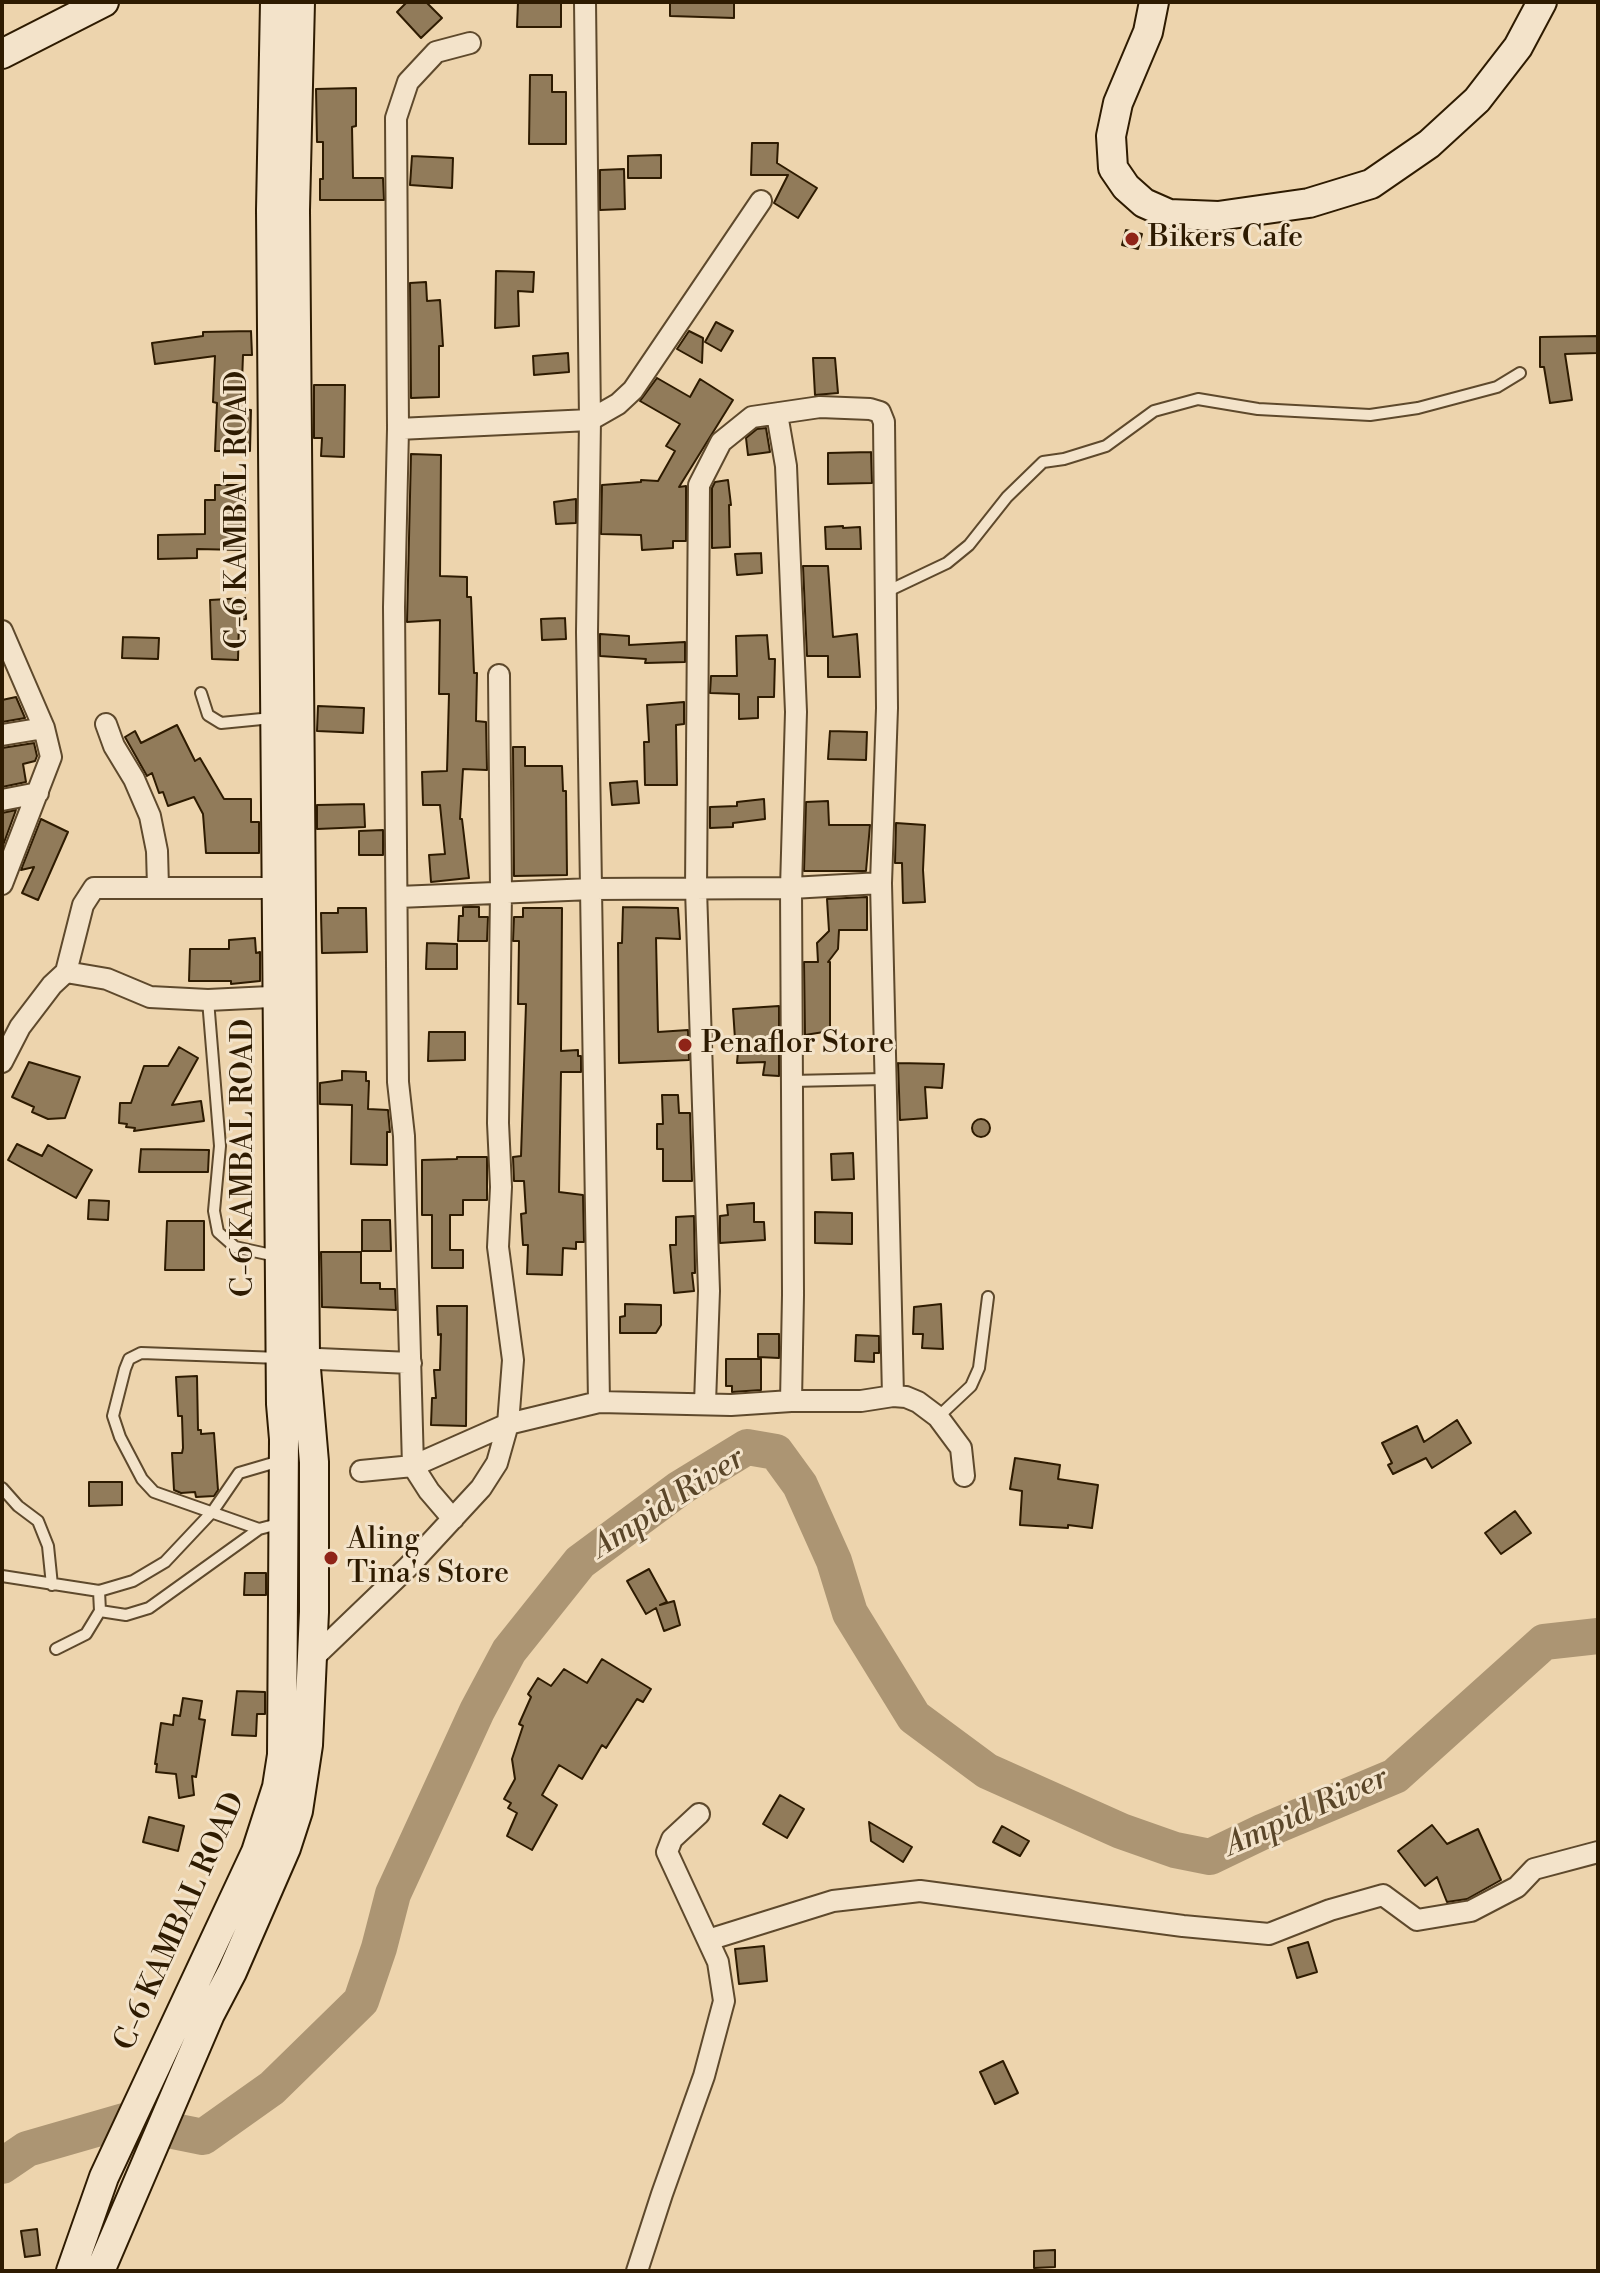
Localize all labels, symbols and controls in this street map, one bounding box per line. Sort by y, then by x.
place label: Bikers Cafe [1148,221,1303,257]
marker: Bikers Cafe [1123,230,1141,248]
street label: C-6 KAMBAL ROAD [221,371,257,649]
street label: C-6 KAMBAL ROAD [227,1019,263,1297]
place label: Penaflor Store [701,1027,894,1063]
marker: Penaflor Store [676,1036,694,1054]
water label: Ampid River [585,1440,753,1568]
place label: Aling Tina's Store [347,1523,509,1594]
marker: Aling Tina's Store [322,1549,340,1567]
water label: Ampid River [1219,1760,1395,1866]
street label: C-6 KAMBAL ROAD [108,1787,254,2057]

